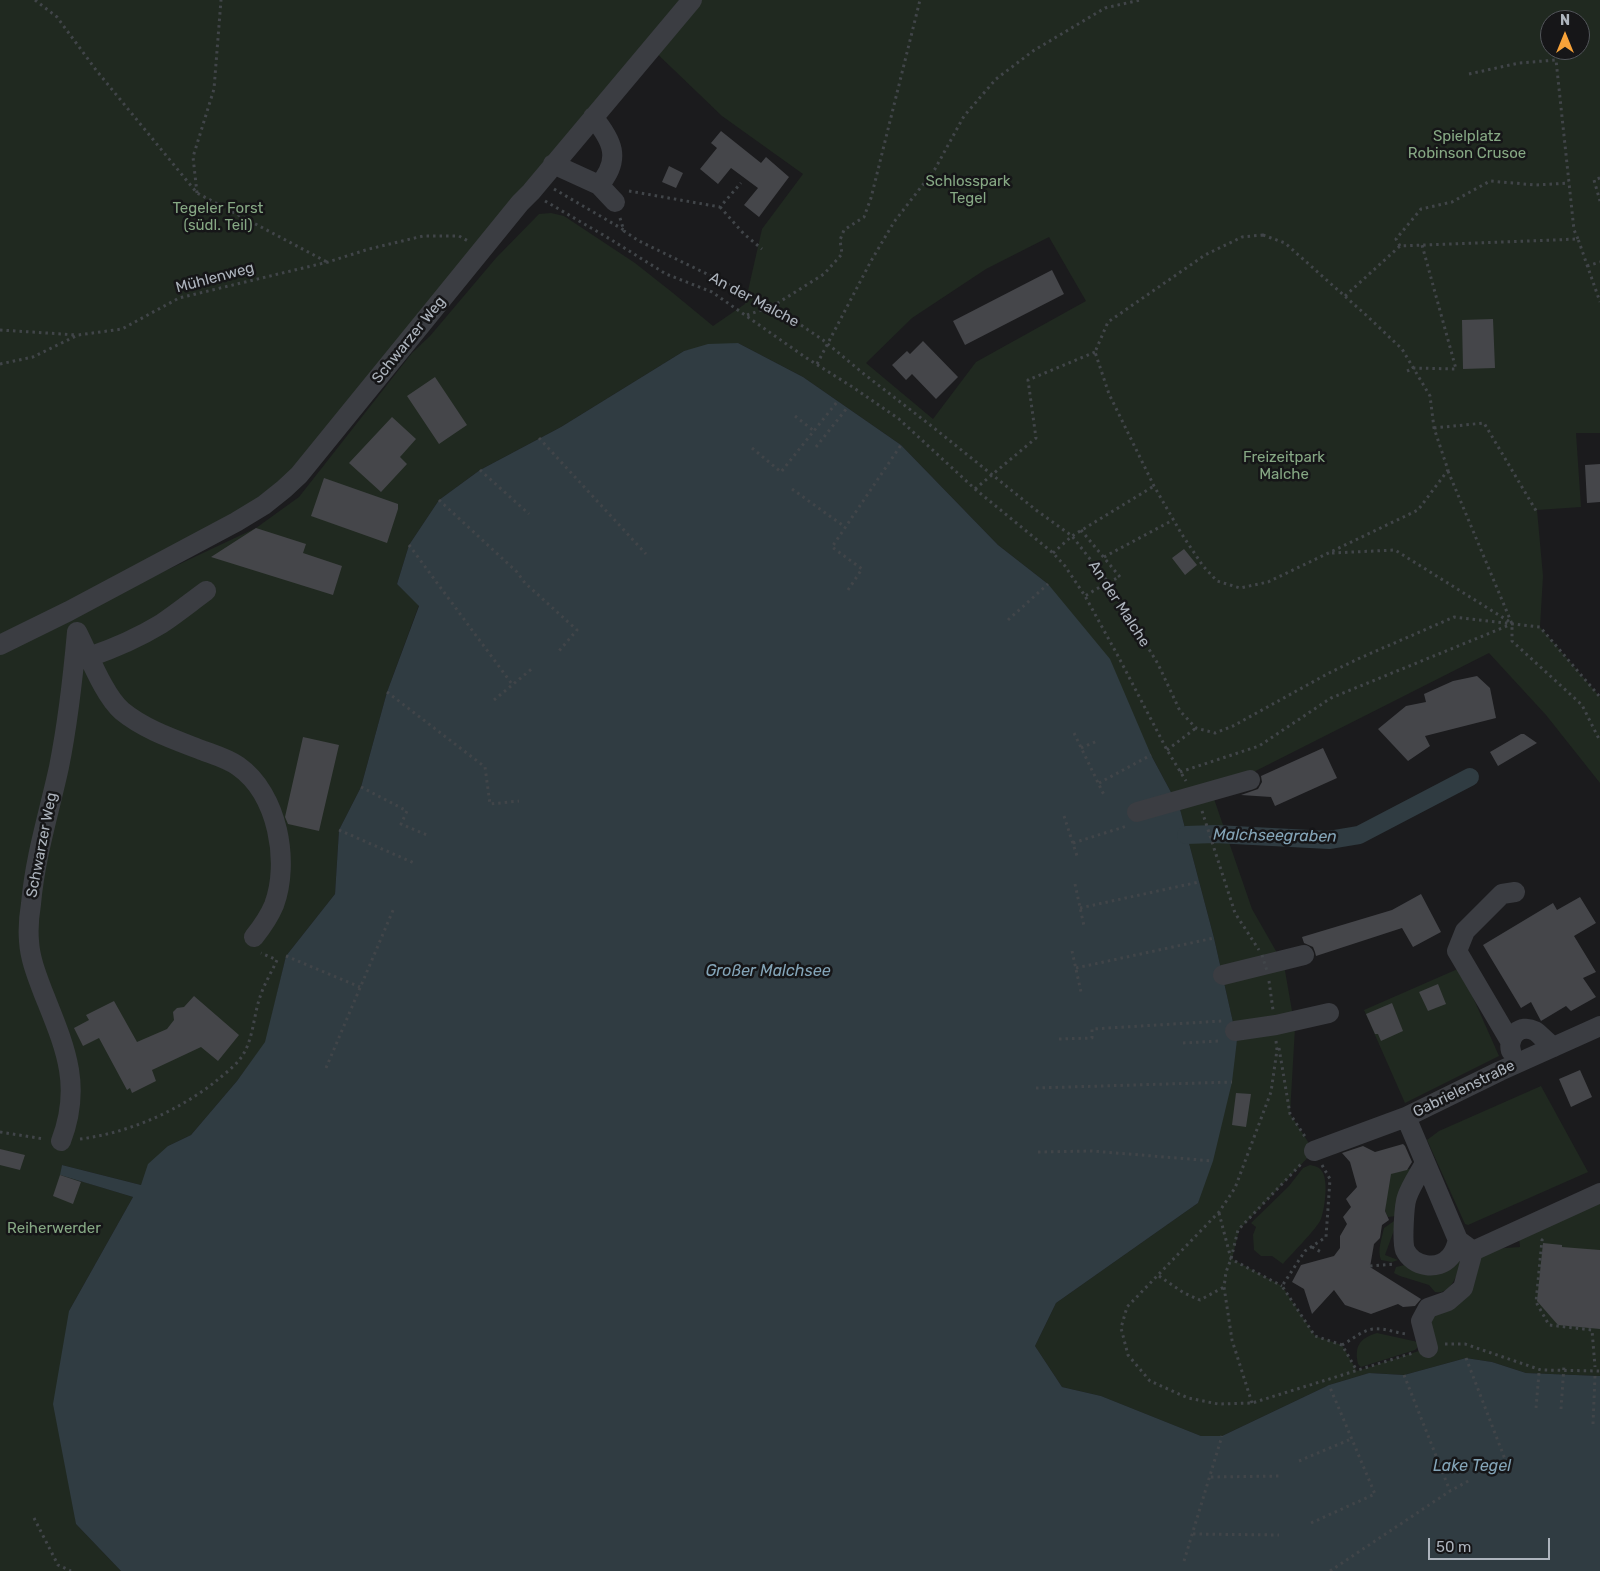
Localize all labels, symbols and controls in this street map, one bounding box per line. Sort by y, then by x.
north arrow [1540,10,1590,60]
text: N [1560,12,1570,29]
park label: Spielplatz Robinson Crusoe [1408,128,1526,163]
park label: Schlosspark Tegel [926,173,1010,208]
park label: Tegeler Forst (südl. Teil) [173,200,263,235]
street label: Mühlenweg [174,259,256,297]
street label: An der Malche [706,269,802,331]
street label: Schwarzer Weg [368,293,450,387]
park label: Freizeitpark Malche [1243,449,1325,484]
street label: An der Malche [1084,558,1154,650]
street label: Schwarzer Weg [23,791,61,899]
water label: Malchseegraben [1213,825,1337,847]
water label: Großer Malchsee [705,961,831,981]
street label: Gabrielenstraße [1410,1057,1518,1121]
park label: Reiherwerder [7,1220,101,1238]
water label: Lake Tegel [1433,1456,1511,1476]
scale bar [1430,1528,1552,1560]
text: 50 m [1436,1538,1471,1556]

